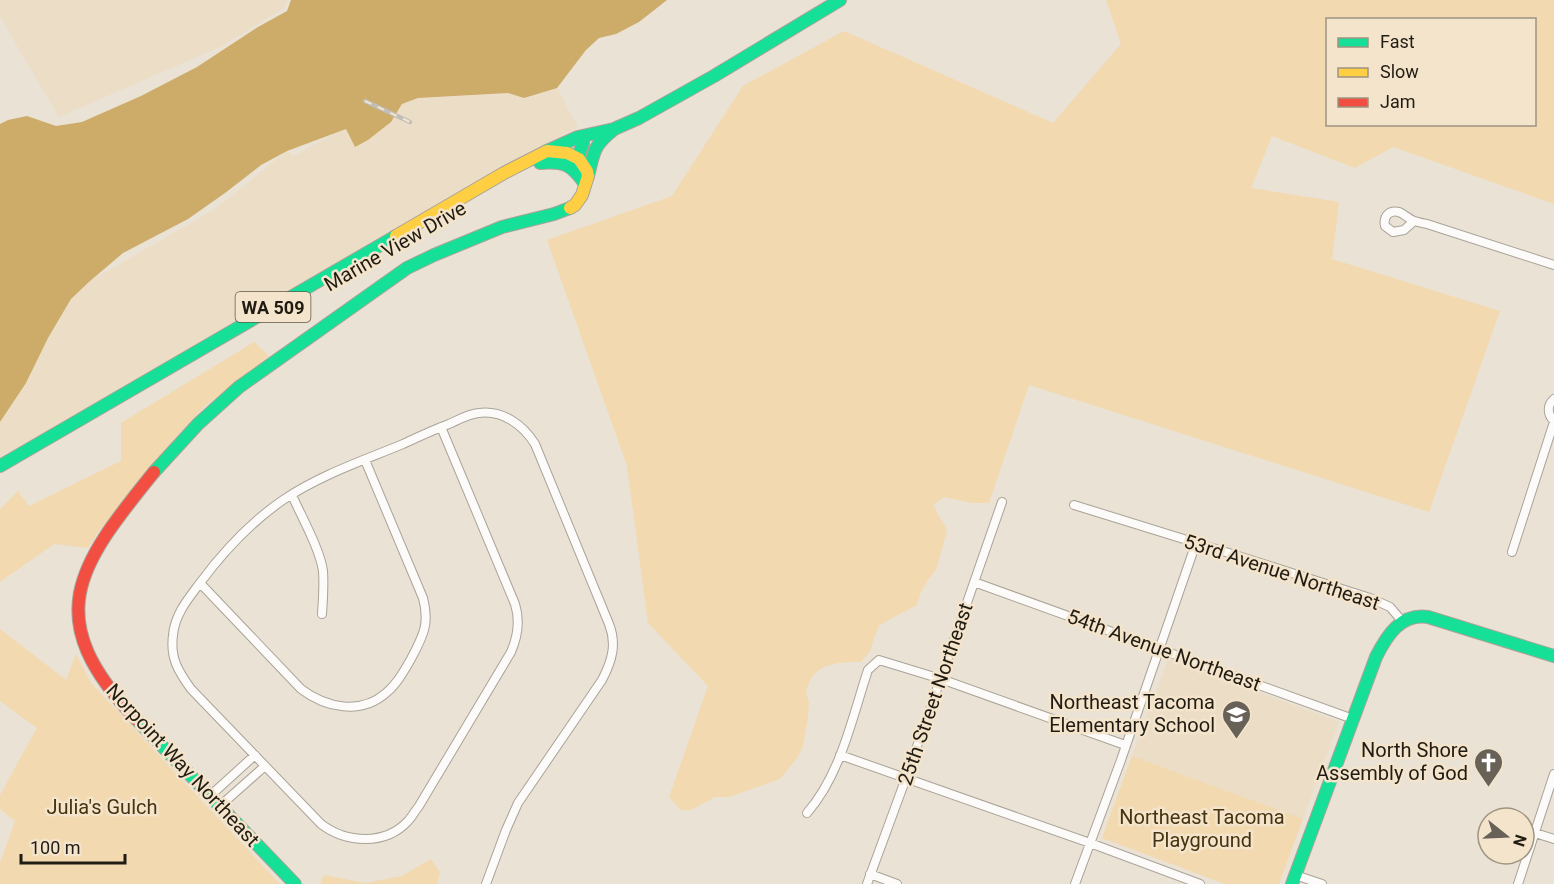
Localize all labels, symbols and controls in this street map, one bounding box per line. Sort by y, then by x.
legend [1326,18,1536,126]
text: Fast [1380,31,1415,52]
text: Slow [1380,61,1419,82]
text: Jam [1380,91,1416,112]
street label: Marine View Drive [320,196,470,296]
road number: WA 509 [236,292,310,322]
street label: 53rd Avenue Northeast [1181,529,1383,615]
street label: 25th Street Northeast [892,600,978,788]
street label: 54th Avenue Northeast [1064,604,1264,696]
street label: Norpoint Way Northeast [101,679,265,851]
place label: Northeast Tacoma Elementary School [1049,690,1215,737]
school or university icon: Northeast Tacoma Elementary School [1220,698,1252,740]
place label: North Shore Assembly of God [1316,738,1468,785]
church icon: North Shore Assembly of God [1473,746,1505,788]
park label: Julia's Gulch [46,795,158,819]
park label: Northeast Tacoma Playground [1119,805,1285,852]
north arrow [1476,806,1536,866]
scale bar [21,827,124,865]
text: N [1509,832,1531,849]
text: 100 m [30,837,81,858]

